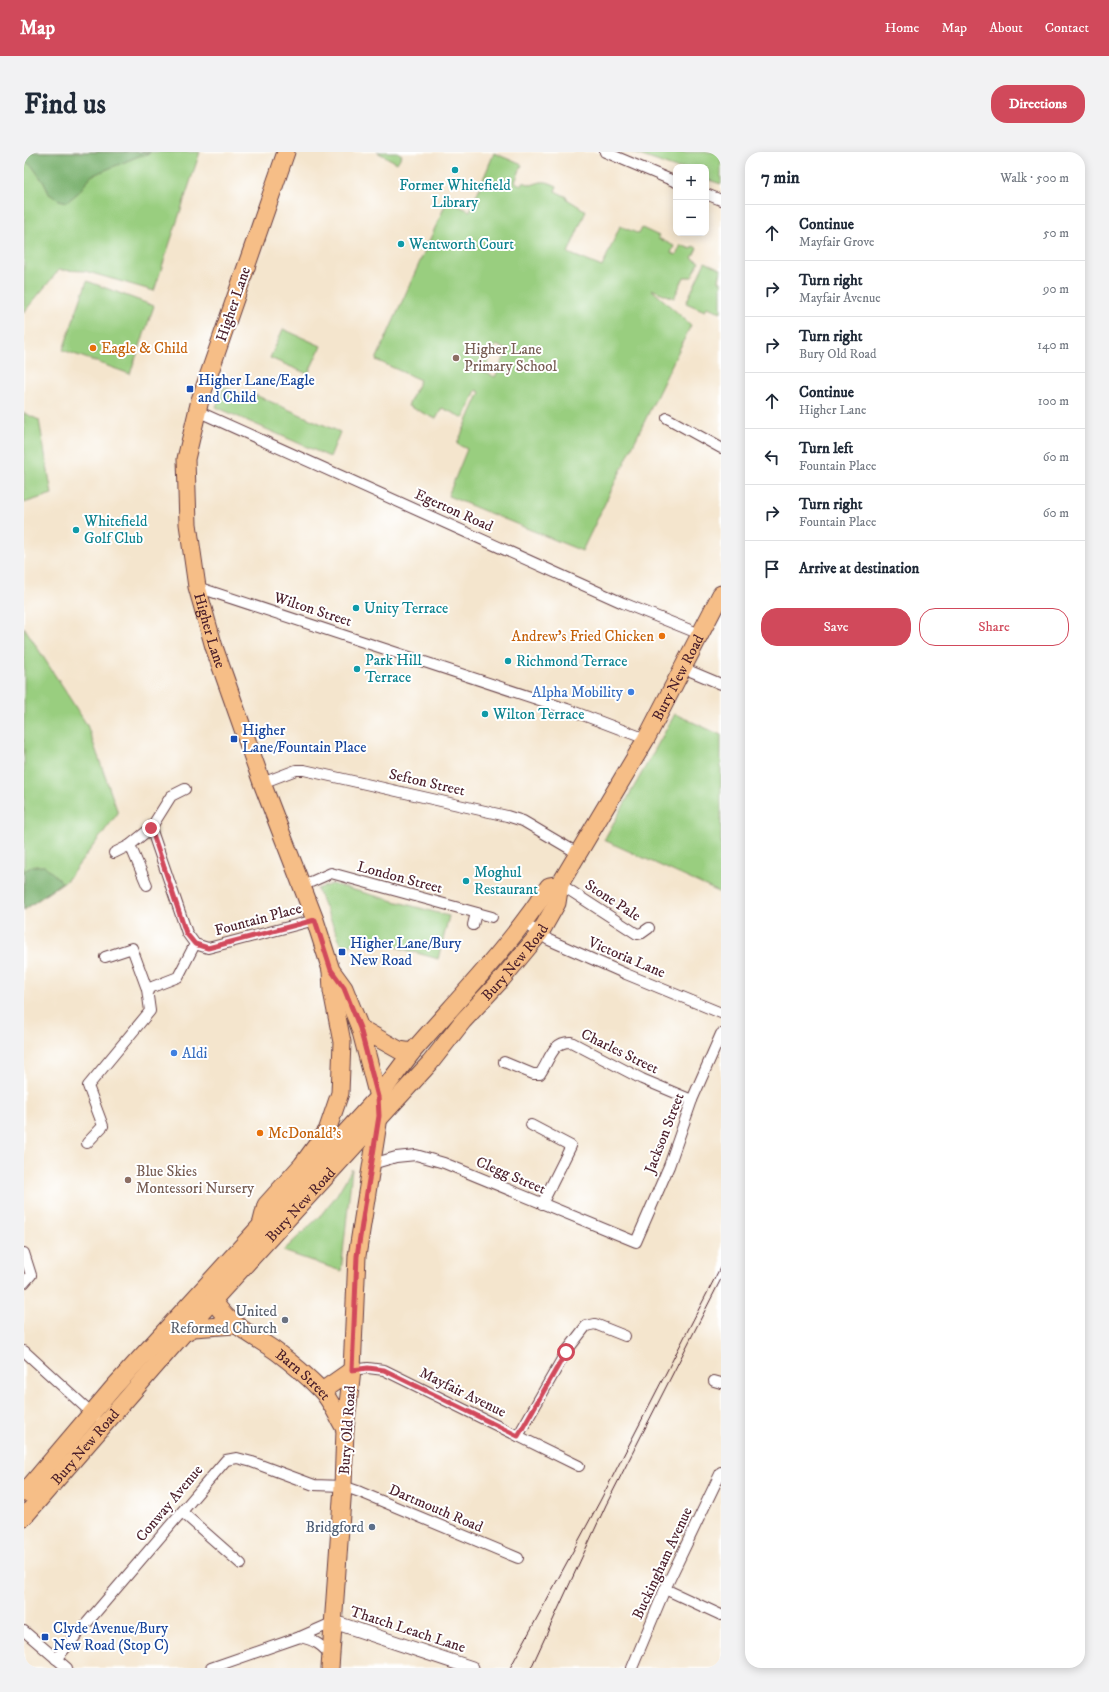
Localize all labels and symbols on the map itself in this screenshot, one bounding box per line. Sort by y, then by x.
marker: Former Whitefield Library [450,165,460,175]
place label: Former Whitefield Library [399,176,511,212]
place label: Wentworth Court [408,235,514,254]
marker: Wentworth Court [396,239,406,249]
street label: Higher Lane [212,264,255,344]
place label: Eagle & Child [101,339,188,358]
place label: Higher Lane Primary School [464,340,557,376]
marker: Eagle & Child [88,343,98,353]
marker: Higher Lane Primary School [451,353,461,363]
place label: Higher Lane/Eagle and Child [198,371,315,407]
marker: Higher Lane/Eagle and Child [185,384,195,394]
street label: Egerton Road [412,485,496,536]
place label: Whitefield Golf Club [83,512,148,548]
marker: Whitefield Golf Club [71,525,81,535]
street label: Wilton Street [271,588,354,631]
street label: Higher Lane [189,591,230,671]
place label: Unity Terrace [364,599,448,618]
marker: Unity Terrace [351,603,361,613]
place label: Andrew's Fried Chicken [512,627,654,646]
street label: Bury New Road [648,631,709,724]
marker: Andrew's Fried Chicken [657,631,667,641]
place label: Park Hill Terrace [365,651,422,687]
place label: Richmond Terrace [516,652,627,671]
marker: Richmond Terrace [503,656,513,666]
marker: Park Hill Terrace [352,664,362,674]
place label: Alpha Mobility [532,683,624,702]
marker: Alpha Mobility [626,687,636,697]
place label: Wilton Terrace [492,705,584,724]
marker: Wilton Terrace [480,709,490,719]
place label: Higher Lane/Fountain Place [242,721,367,757]
marker: Higher Lane/Fountain Place [229,734,239,744]
street label: Sefton Street [387,765,467,801]
route end [142,819,160,837]
street label: London Street [355,857,445,898]
place label: Moghul Restaurant [474,863,538,899]
street label: Stone Pale [581,875,644,926]
marker: Moghul Restaurant [461,876,471,886]
street label: Fountain Place [213,899,304,940]
street label: Bury New Road [478,920,553,1005]
street label: Victoria Lane [584,932,668,982]
place label: Higher Lane/Bury New Road [350,934,462,970]
marker: Higher Lane/Bury New Road [337,947,347,957]
street label: Charles Street [578,1024,662,1079]
place label: Aldi [182,1044,208,1063]
marker: Aldi [169,1048,179,1058]
street label: Jackson Street [640,1090,689,1178]
place label: McDonald's [268,1124,341,1143]
marker: McDonald's [255,1128,265,1138]
street label: Clegg Street [473,1152,549,1199]
place label: Blue Skies Montessori Nursery [136,1162,255,1198]
street label: Bury New Road [262,1163,340,1246]
marker: Blue Skies Montessori Nursery [123,1175,133,1185]
place label: United Reformed Church [170,1302,278,1338]
marker: United Reformed Church [280,1315,290,1325]
route start [557,1343,575,1361]
street label: Barn Street [272,1345,335,1404]
street label: Mayfair Avenue [416,1363,509,1422]
street label: Bury Old Road [335,1384,360,1475]
street label: Bury New Road [47,1405,124,1489]
street label: Conway Avenue [132,1461,207,1546]
street label: Dartmouth Road [386,1480,486,1537]
street label: Buckingham Avenue [628,1504,697,1622]
place label: Bridgford [305,1518,365,1537]
marker: Bridgford [367,1522,377,1532]
street label: Thatch Leach Lane [348,1602,468,1657]
place label: Clyde Avenue/Bury New Road (Stop C) [53,1619,169,1655]
marker: Clyde Avenue/Bury New Road (Stop C) [40,1632,50,1642]

